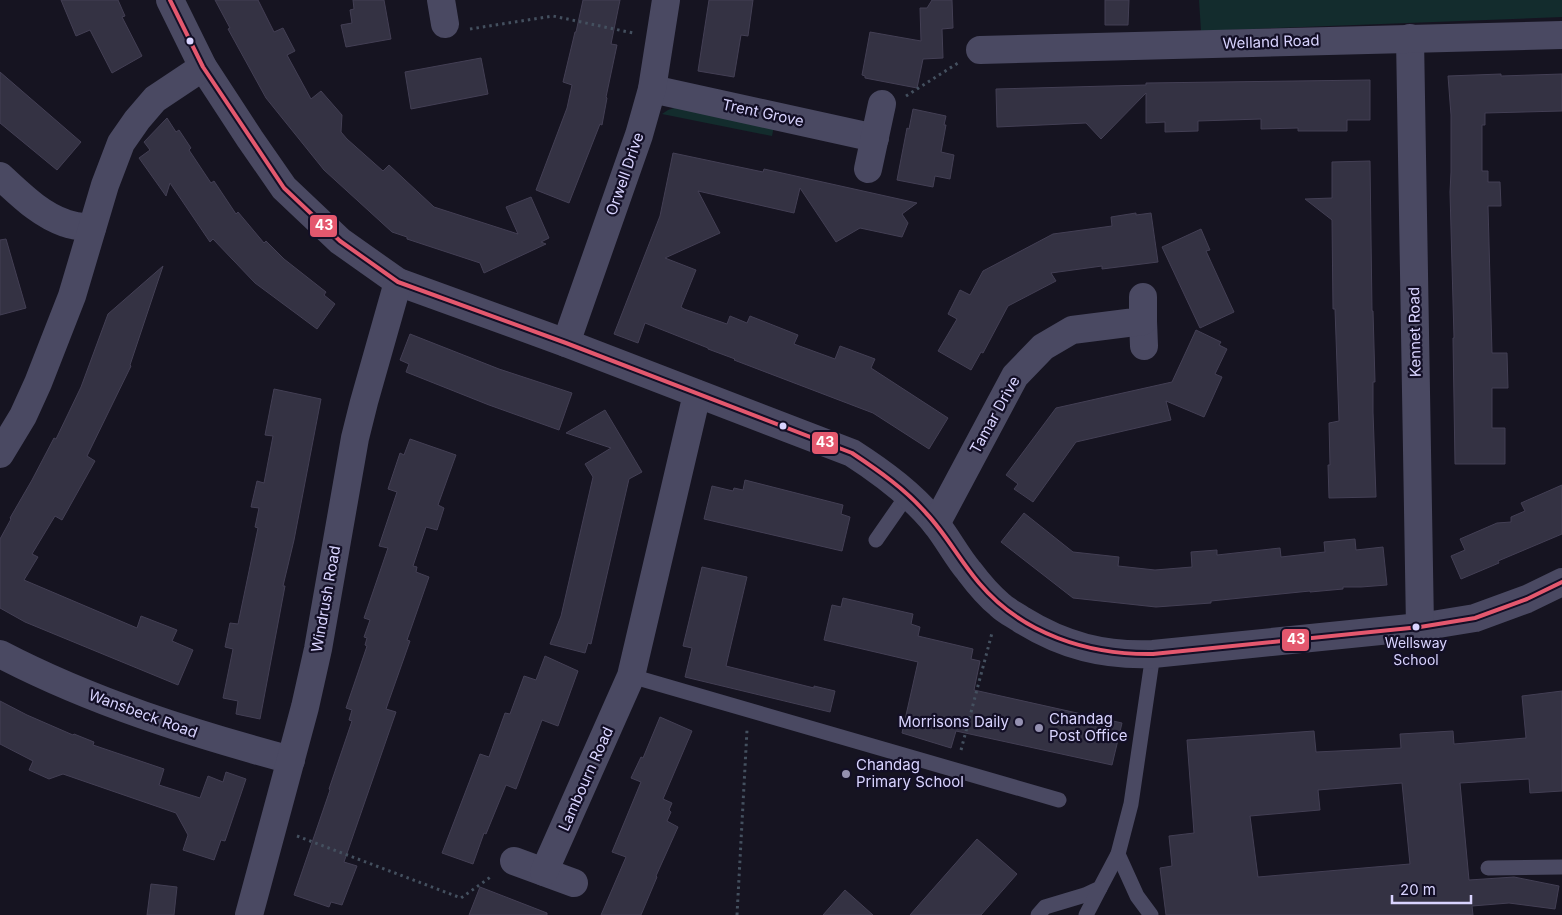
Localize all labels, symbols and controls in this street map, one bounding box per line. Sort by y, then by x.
street label: Welland Road [1222,30,1320,53]
unlabelled marker [185,36,195,46]
street label: Trent Grove [720,95,806,130]
street label: Orwell Drive [601,130,648,218]
line badge: 43 [309,214,338,238]
text: 43 [315,216,333,233]
street label: Kennet Road [1404,287,1425,377]
street label: Tamar Drive [965,373,1024,457]
unlabelled marker [778,421,788,431]
line badge: 43 [811,431,839,455]
text: 43 [816,433,834,450]
street label: Windrush Road [307,544,344,654]
marker: Wellsway School [1411,622,1421,632]
line badge: 43 [1281,628,1310,652]
text: 43 [1287,630,1305,647]
place label: Wellsway School [1385,634,1447,668]
street label: Wansbeck Road [86,685,200,742]
place label: Chandag Post Office [1049,709,1127,745]
place label: Morrisons Daily [898,712,1010,731]
marker: Morrisons Daily [1013,716,1025,728]
marker: Chandag Post Office [1033,722,1045,734]
street label: Lambourn Road [554,724,617,834]
place label: Chandag Primary School [856,755,964,791]
marker: Chandag Primary School [840,768,852,780]
scale bar [1392,872,1471,904]
text: 20 m [1400,880,1436,899]

